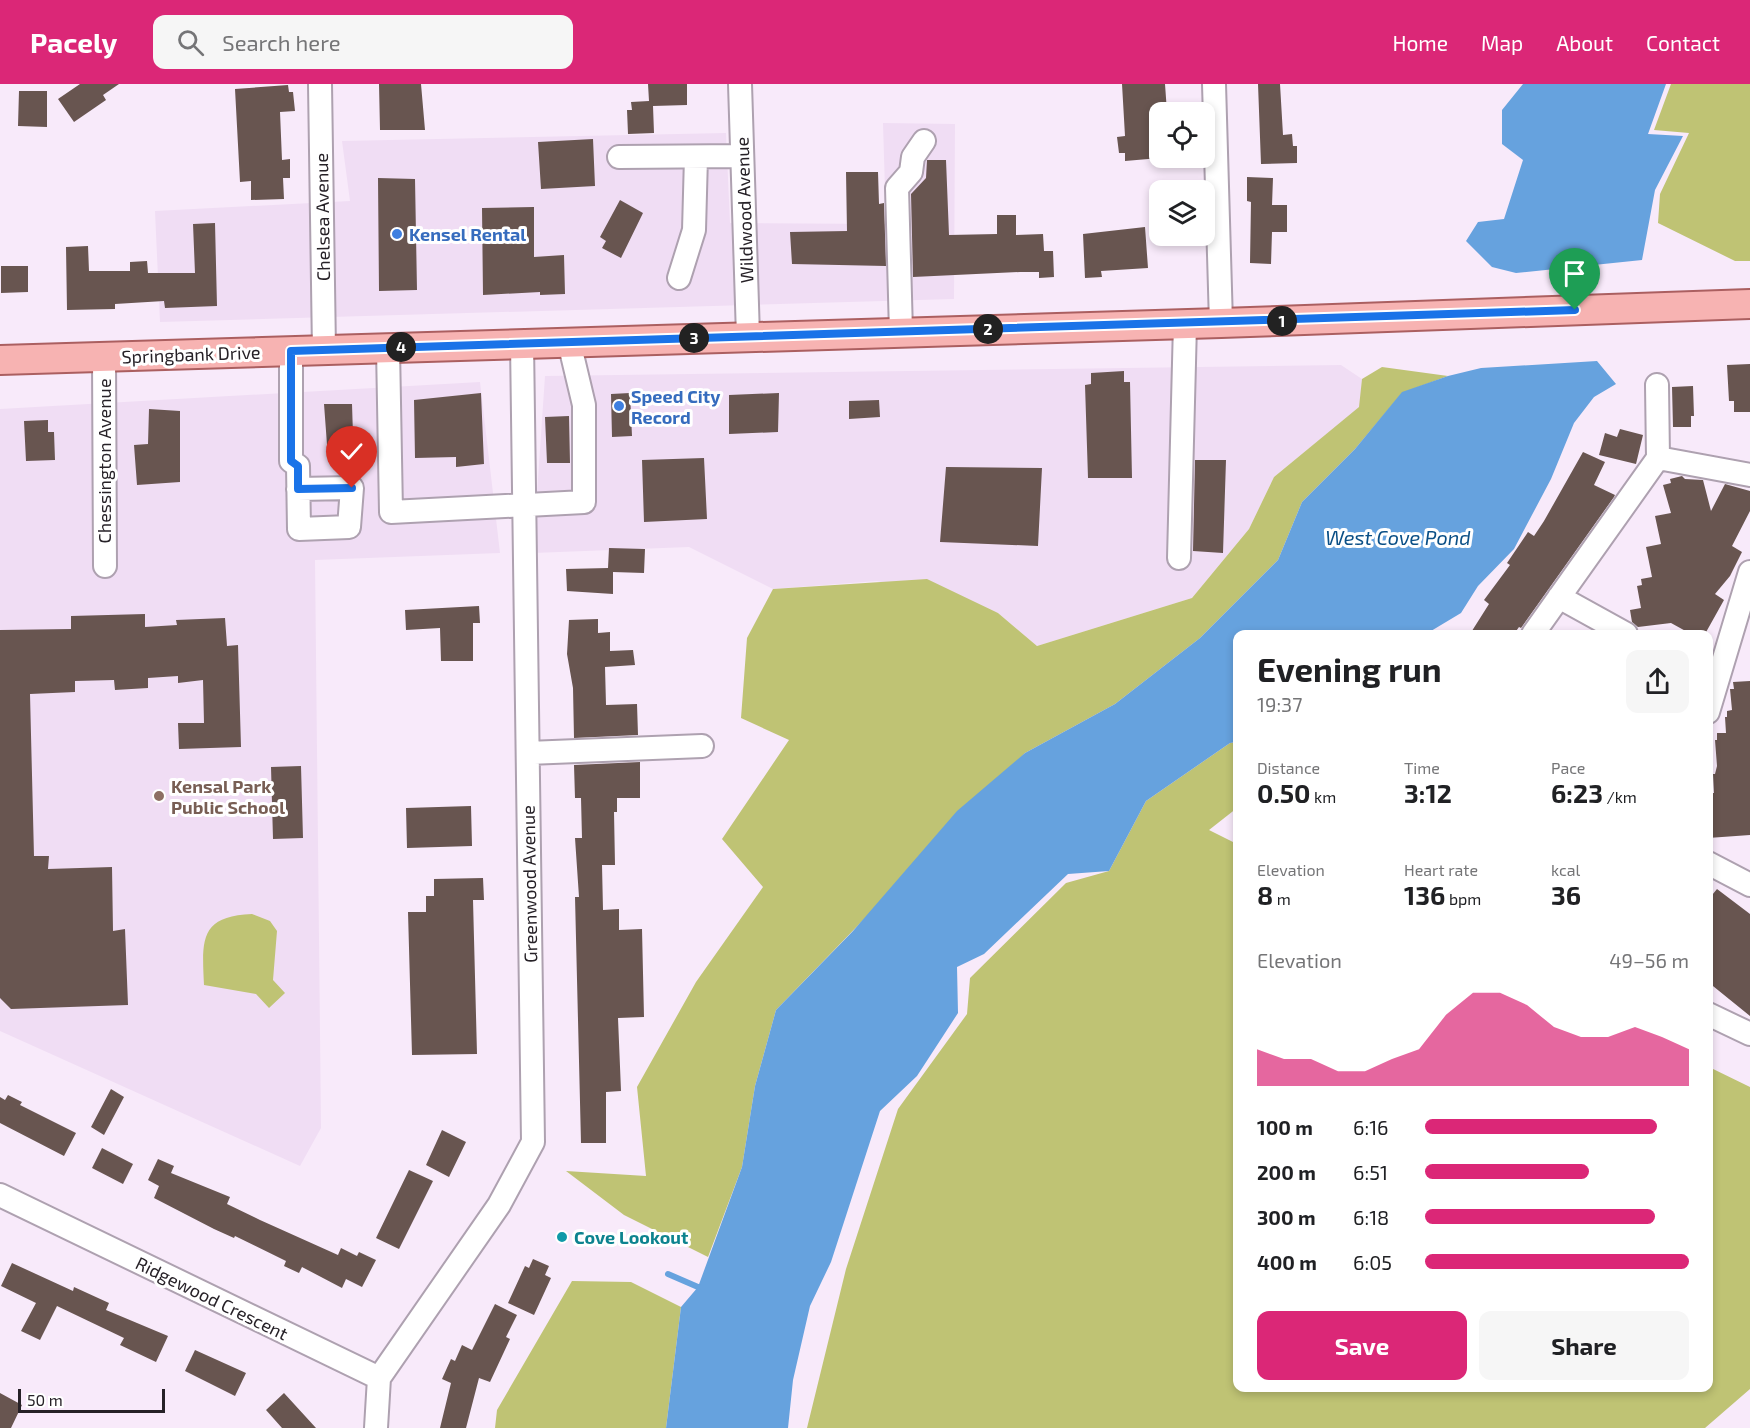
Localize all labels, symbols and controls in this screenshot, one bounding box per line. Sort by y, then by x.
search box [153,15,573,69]
text: Pacely [30,25,117,59]
icon: search [174,26,207,59]
text: Search here [222,29,341,55]
text: Home [1392,30,1448,55]
text: Map [1481,30,1523,55]
text: About [1556,30,1613,55]
text: Contact [1646,30,1720,55]
map controls [1149,102,1215,246]
button: locate [1149,102,1215,168]
street label: Wildwood Avenue [730,136,758,284]
street label: Chelsea Avenue [310,153,334,281]
button: layers [1149,180,1215,246]
place label: Kensel Rental [409,223,526,245]
marker: Kensel Rental [390,227,404,241]
pin [1549,248,1600,310]
icon: arrive [1558,257,1591,290]
pin: 1 [1267,306,1297,336]
text: 1 [1279,311,1285,330]
pin: 2 [973,314,1003,344]
text: 2 [983,319,993,338]
pin: 3 [679,323,709,353]
text: 3 [689,328,699,347]
pin: 4 [386,332,416,362]
text: 4 [396,337,406,356]
street label: Springbank Drive [121,341,261,367]
street label: Chessington Avenue [93,378,115,544]
place label: Speed City Record [631,385,721,428]
marker: Speed City Record [612,399,626,413]
pin [326,426,377,488]
icon: check [335,435,368,468]
water label: West Cove Pond [1325,525,1471,549]
text: Evening run [1257,649,1442,689]
button: share [1626,650,1689,713]
text: 19:37 [1257,692,1302,716]
text: Distance [1257,758,1320,777]
text: Time [1404,758,1440,777]
text: Pace [1551,758,1585,777]
place label: Kensal Park Public School [171,775,285,818]
text: 0.50 [1257,777,1311,808]
text: 3:12 [1404,777,1452,808]
text: 6:23 [1551,777,1603,808]
text: km [1311,787,1336,806]
text: /km [1603,787,1637,806]
marker: Kensal Park Public School [152,789,166,803]
street label: Greenwood Avenue [517,805,541,963]
text: Elevation [1257,860,1325,879]
text: Heart rate [1404,860,1478,879]
text: kcal [1551,860,1580,879]
text: 8 [1257,879,1273,910]
text: 136 [1404,879,1445,910]
text: 36 [1551,879,1581,910]
text: m [1273,889,1291,908]
text: bpm [1445,889,1481,908]
text: Elevation [1257,948,1342,972]
text: 49–56 m [1609,948,1689,972]
text: 100 m [1257,1115,1313,1139]
text: 6:16 [1353,1115,1389,1139]
text: 200 m [1257,1160,1316,1184]
text: 6:51 [1353,1160,1388,1184]
text: 300 m [1257,1205,1316,1229]
text: 6:18 [1353,1205,1389,1229]
place label: Cove Lookout [574,1226,689,1248]
marker: Cove Lookout [555,1230,569,1244]
text: 400 m [1257,1250,1317,1274]
text: 6:05 [1353,1250,1392,1274]
street label: Ridgewood Crescent [132,1252,292,1345]
button: Save [1257,1311,1467,1380]
button: Share [1479,1311,1689,1380]
scale bar [18,1386,165,1414]
text: 50 m [27,1390,63,1409]

